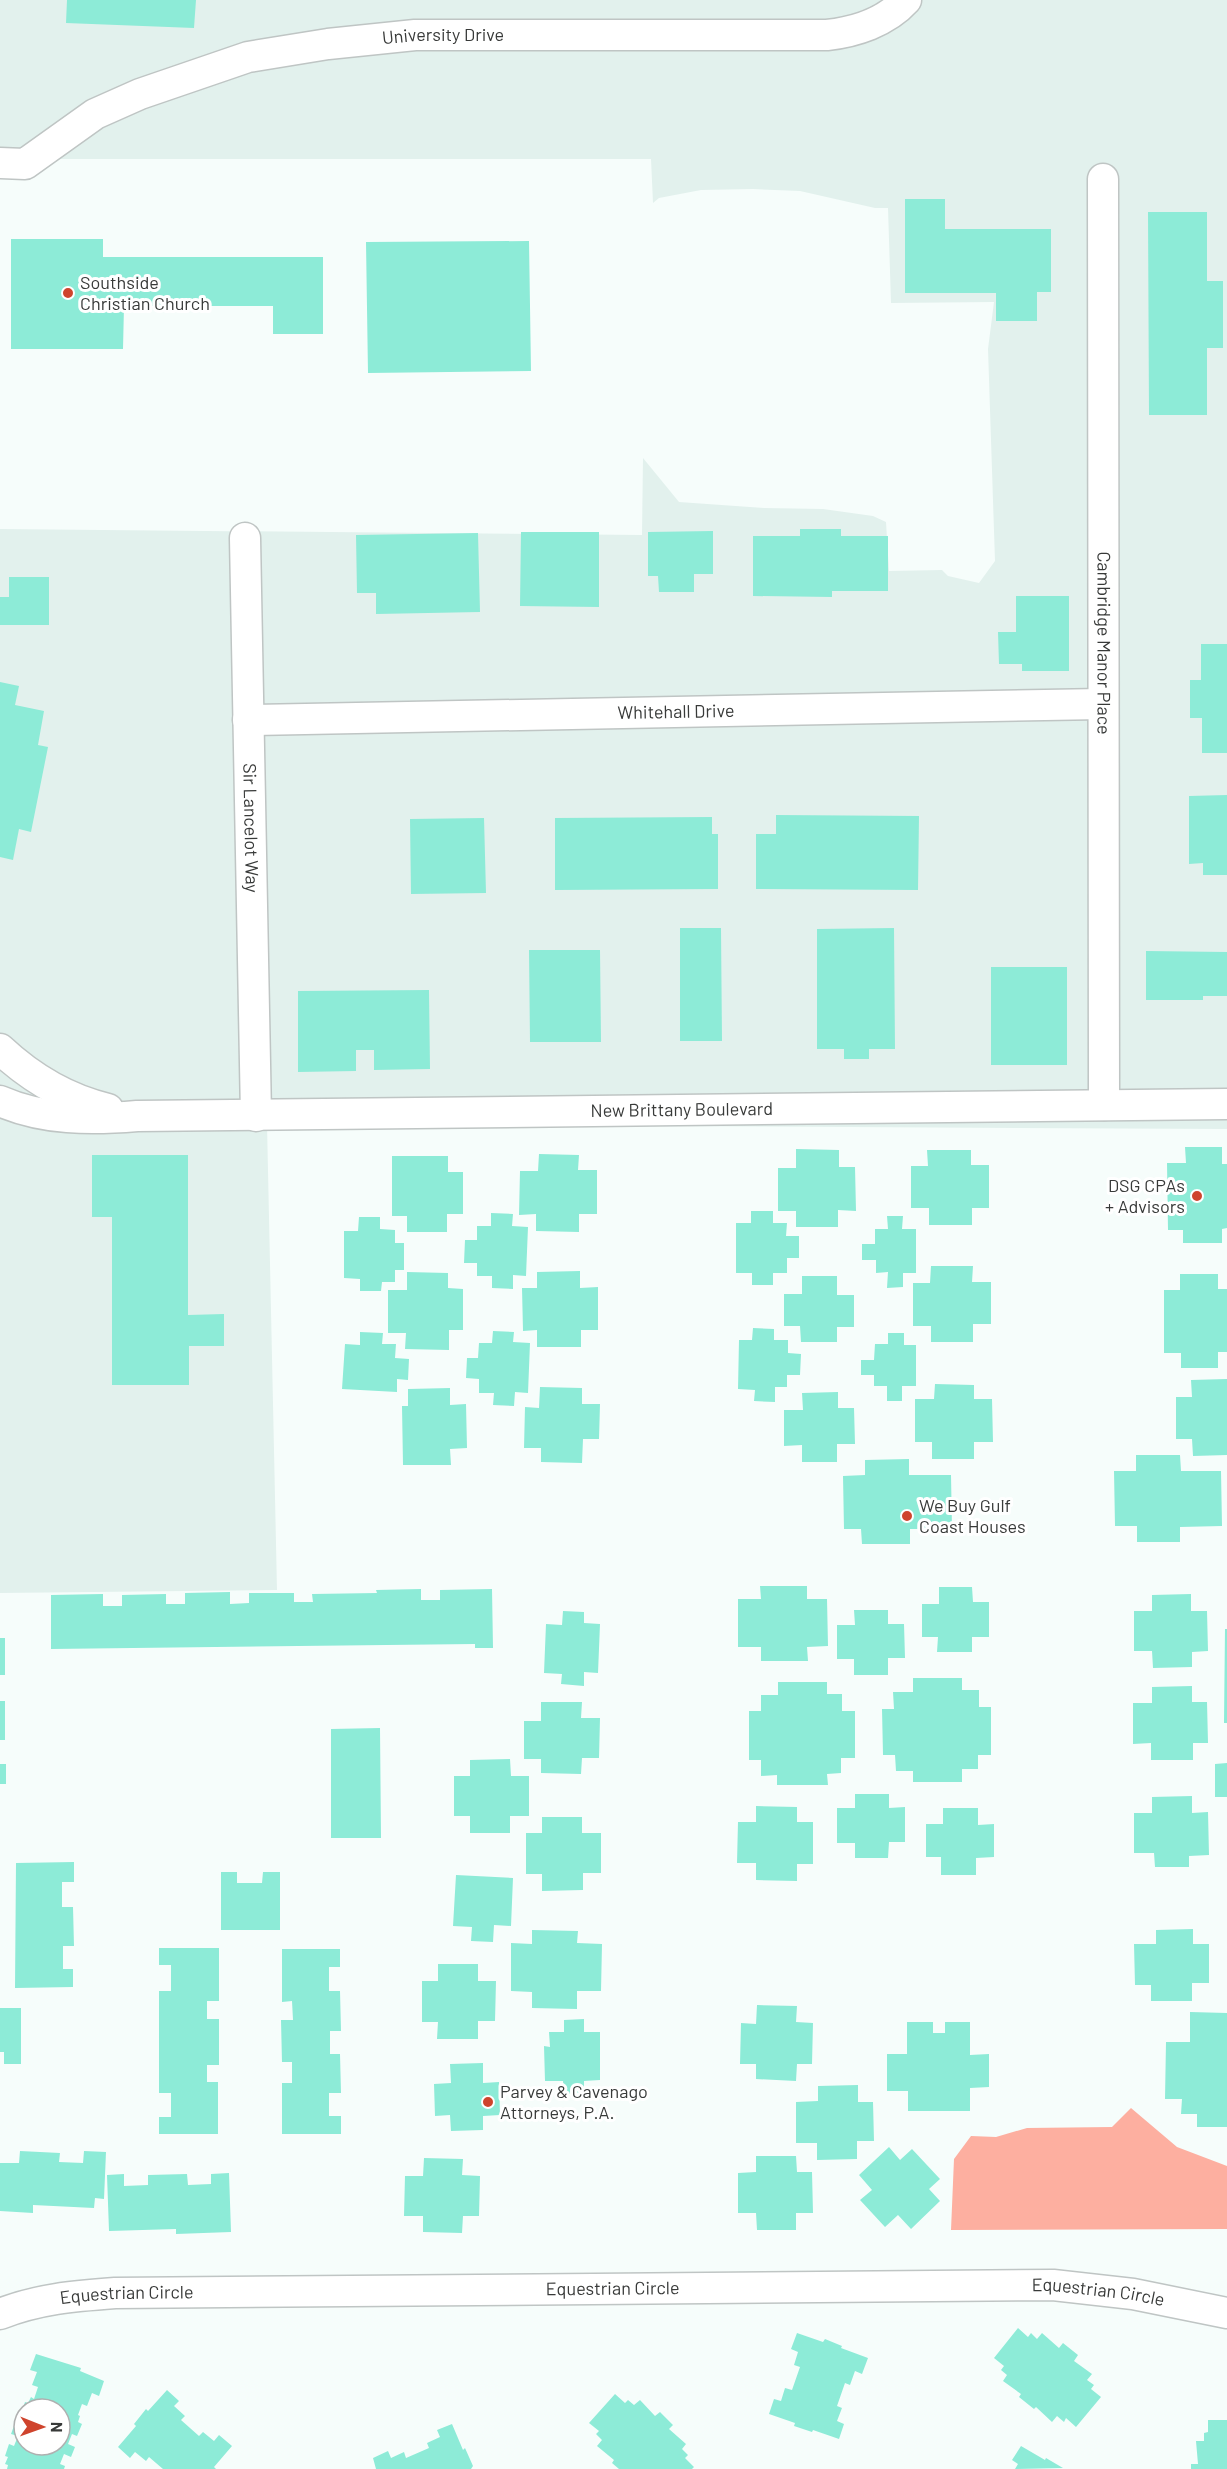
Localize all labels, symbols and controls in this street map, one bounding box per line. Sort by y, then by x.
street label: University Drive [381,23,504,48]
place label: Southside Christian Church [80,271,210,314]
marker: Southside Christian Church [61,286,75,300]
street label: Cambridge Manor Place [1093,551,1116,735]
street label: Whitehall Drive [617,699,735,723]
street label: Sir Lancelot Way [239,763,264,893]
street label: New Brittany Boulevard [590,1097,773,1121]
place label: DSG CPAs + Advisors [1105,1174,1185,1217]
marker: DSG CPAs + Advisors [1190,1189,1204,1203]
place label: We Buy Gulf Coast Houses [919,1494,1026,1537]
marker: We Buy Gulf Coast Houses [900,1509,914,1523]
place label: Parvey & Cavenago Attorneys, P.A. [500,2080,648,2123]
marker: Parvey & Cavenago Attorneys, P.A. [481,2095,495,2109]
street label: Equestrian Circle [1032,2273,1167,2310]
street label: Equestrian Circle [546,2276,680,2299]
street label: Equestrian Circle [58,2280,194,2308]
north arrow [12,2397,72,2457]
text: N [48,2422,67,2433]

